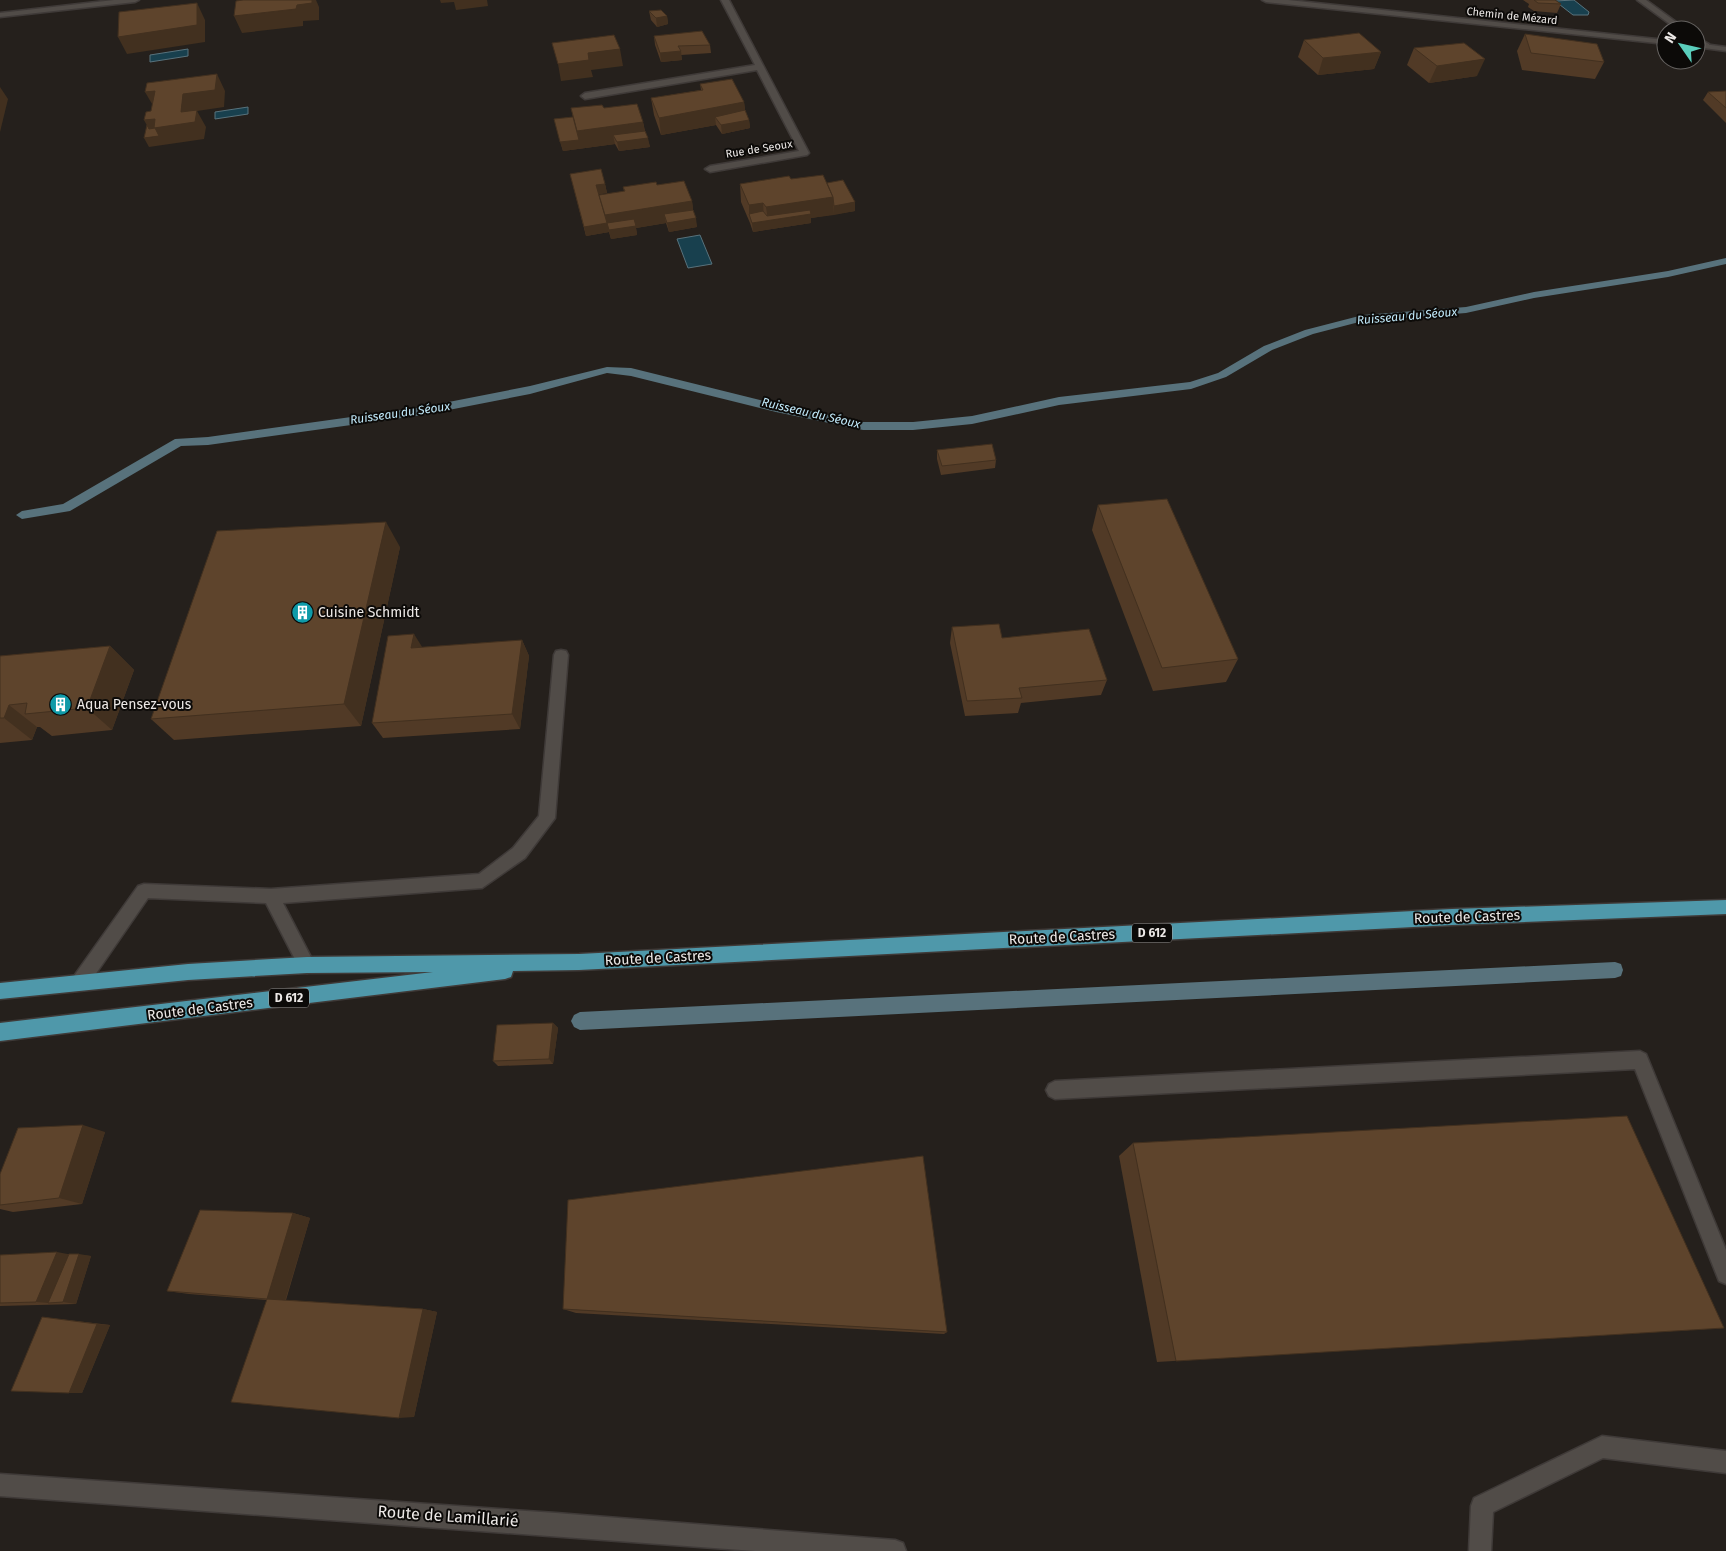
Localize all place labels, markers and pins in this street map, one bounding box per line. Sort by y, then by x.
building icon: Cuisine Schmidt [290,600,314,624]
place label: Cuisine Schmidt [318,604,421,621]
building icon: Aqua Pensez-vous [49,692,73,716]
place label: Aqua Pensez-vous [77,696,192,713]

